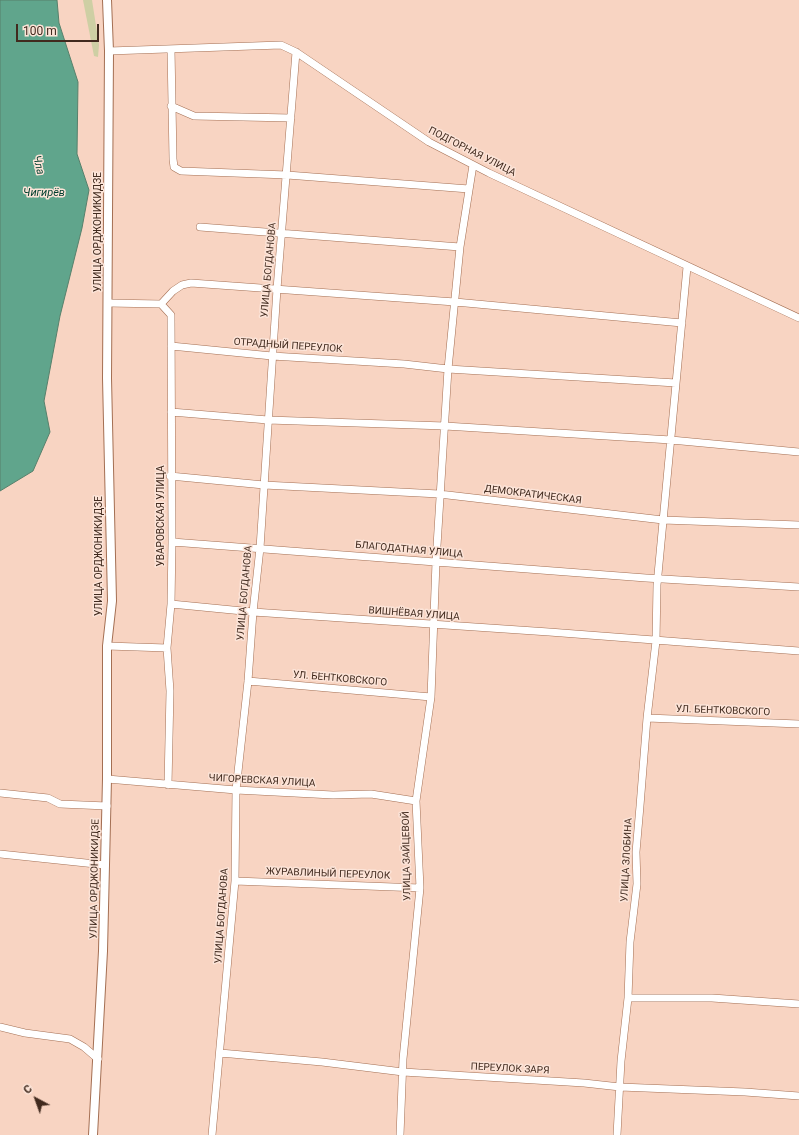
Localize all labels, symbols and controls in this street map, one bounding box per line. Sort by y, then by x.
scale bar [18,16,101,42]
text: 100 m [23,24,57,38]
street label: ПОДГОРНАЯ УЛИЦА [426,125,518,179]
water label: Чла [29,154,47,176]
street label: УЛИЦА ОРДЖОНИКИДЗЕ [92,172,104,292]
water label: Чигирёв [23,186,65,200]
street label: УЛИЦА БОГДАНОВА [259,222,279,318]
street label: ОТРАДНЫЙ ПЕРЕУЛОК [233,336,343,356]
street label: УВАРОВСКАЯ УЛИЦА [155,466,167,566]
street label: ДЕМОКРАТИЧЕСКАЯ [484,483,582,507]
street label: УЛИЦА ОРДЖОНИКИДЗЕ [93,496,105,616]
street label: БЛАГОДАТНАЯ УЛИЦА [355,539,463,561]
street label: УЛИЦА БОГДАНОВА [235,545,255,641]
street label: ВИШНЁВАЯ УЛИЦА [368,605,460,623]
street label: УЛ. БЕНТКОВСКОГО [292,669,388,689]
street label: УЛ. БЕНТКОВСКОГО [676,703,770,719]
street label: ЧИГОРЕВСКАЯ УЛИЦА [208,772,316,790]
street label: УЛИЦА ЗАЙЦЕВОЙ [400,811,414,901]
street label: УЛИЦА ЗЛОБИНА [619,818,635,902]
street label: УЛИЦА ОРДЖОНИКИДЗЕ [88,819,102,939]
street label: ЖУРАВЛИНЫЙ ПЕРЕУЛОК [266,866,390,882]
street label: УЛИЦА БОГДАНОВА [213,868,231,964]
street label: ПЕРЕУЛОК ЗАРЯ [470,1061,550,1077]
north arrow [16,1079,56,1119]
text: С [21,1082,35,1097]

